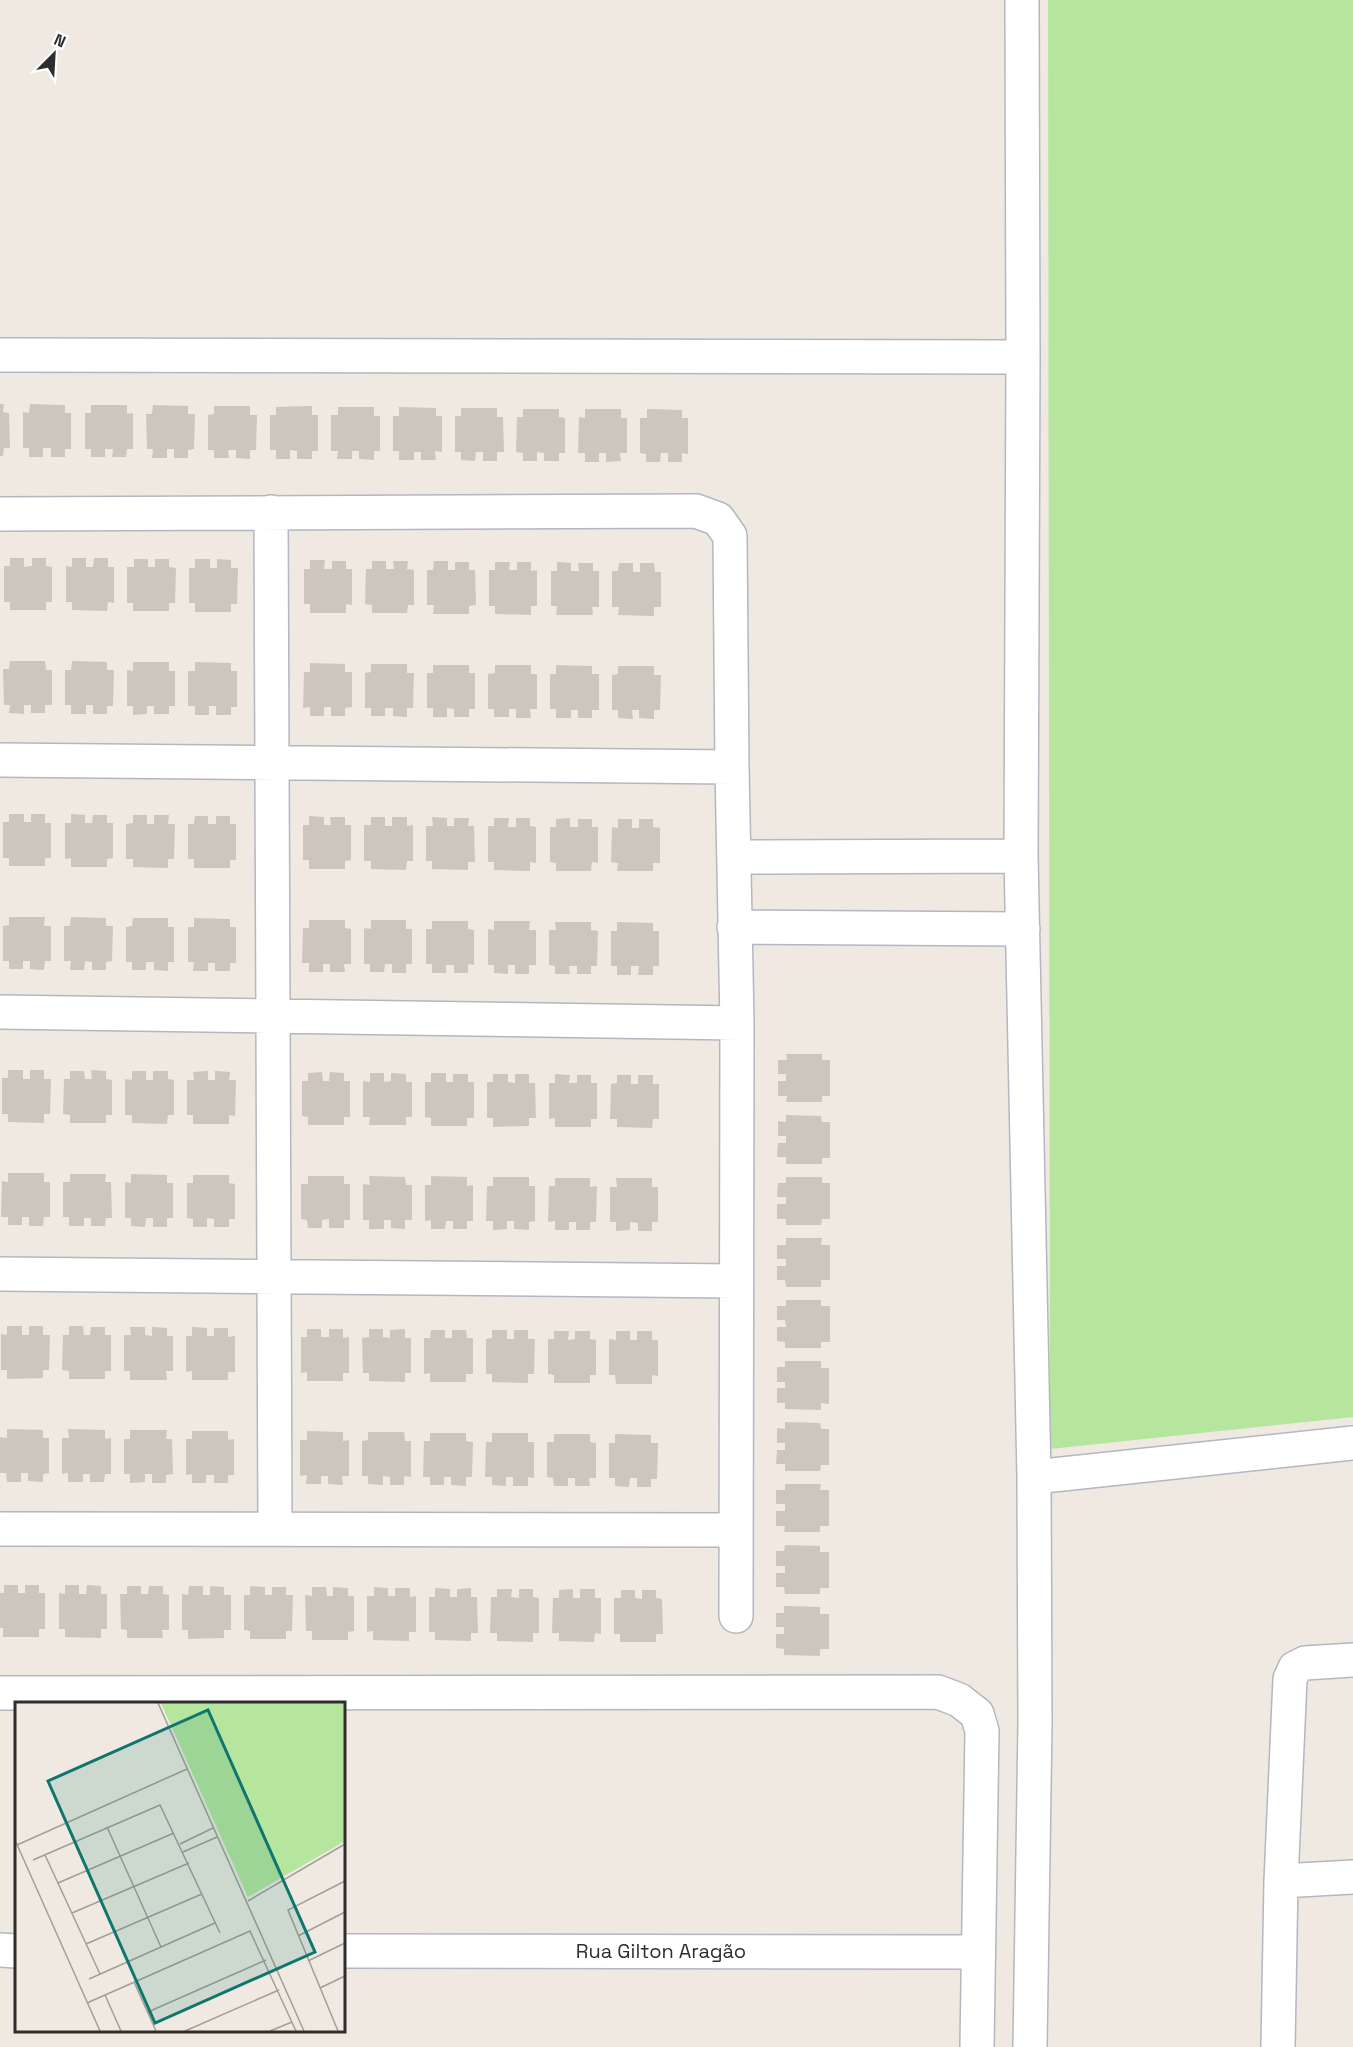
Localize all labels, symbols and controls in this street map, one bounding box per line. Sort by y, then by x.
north arrow [24,24,84,84]
text: N [51,29,69,53]
inset map [15,1702,345,2032]
street label: Rua Gilton Aragão [576,1938,746,1964]

